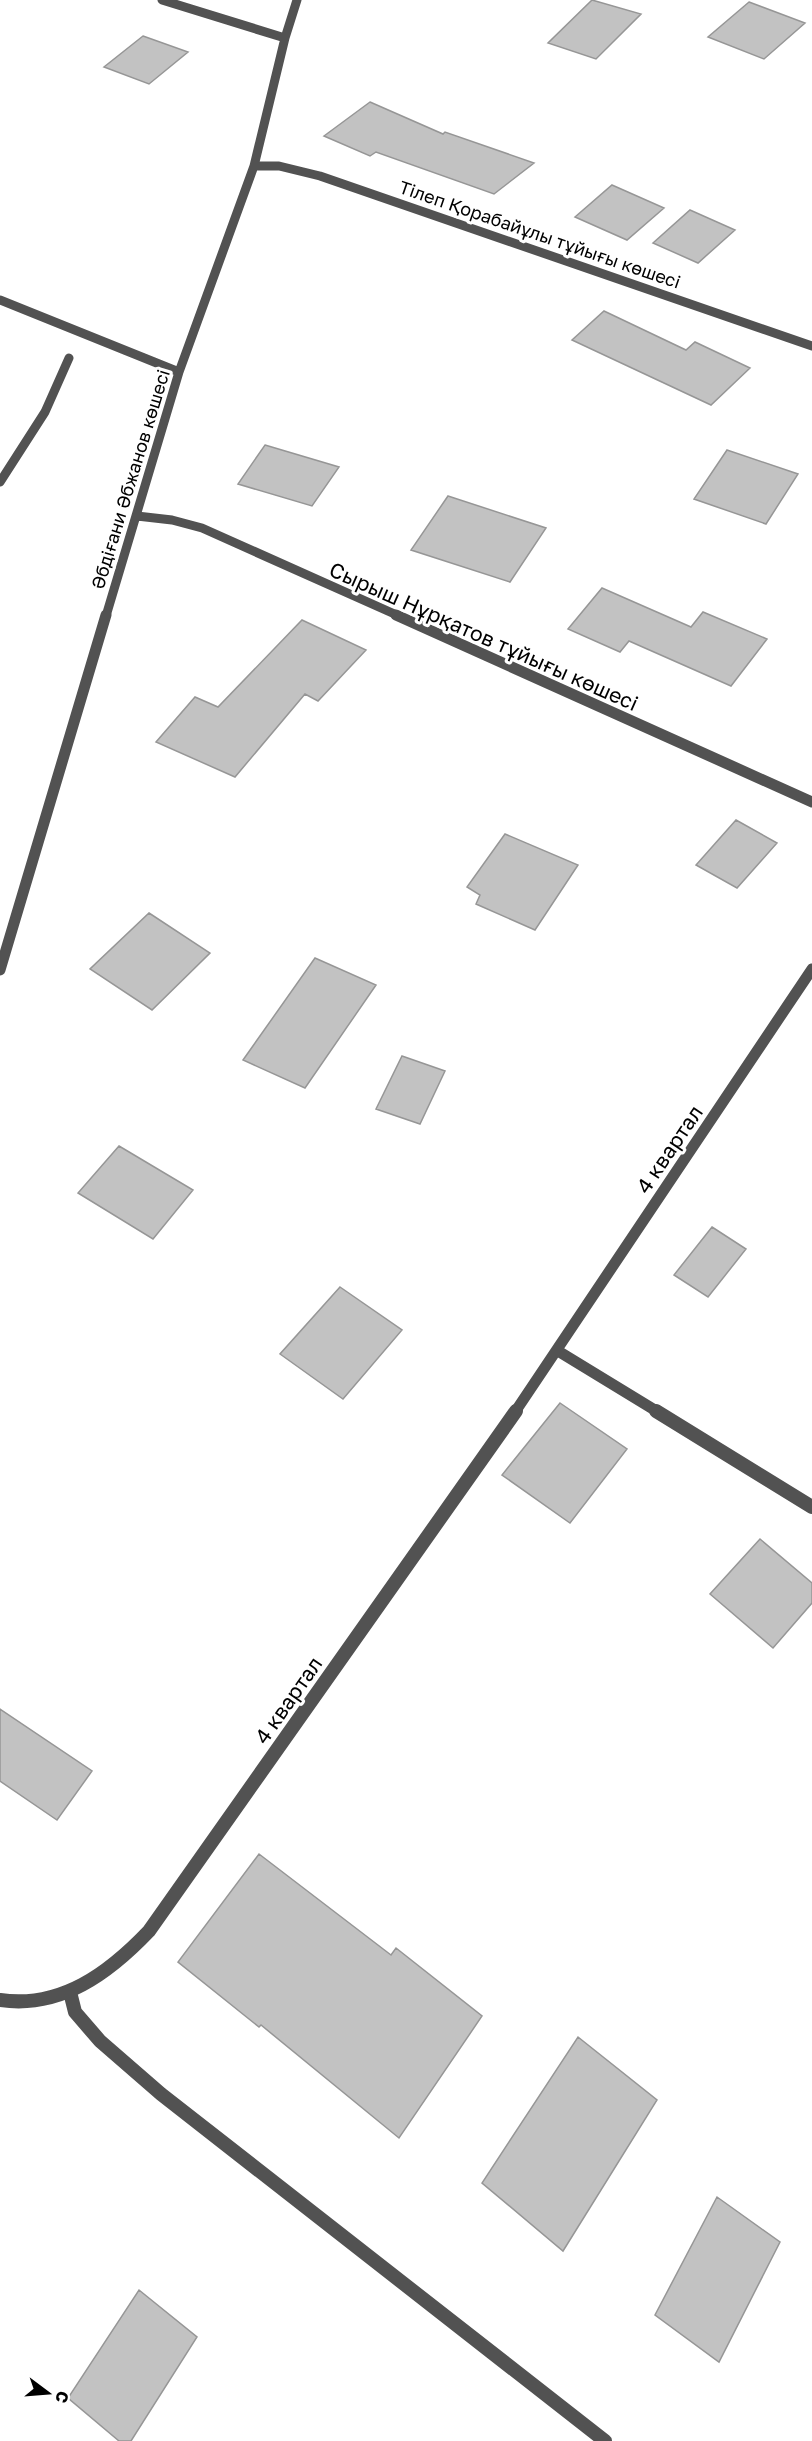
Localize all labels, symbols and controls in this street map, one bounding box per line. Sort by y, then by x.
street label: Тілеп Қорабайұлы тұйығы көшесі [396,175,684,294]
street label: Әбдіғани Әбжанов көшесі [86,367,174,591]
street label: Сырыш Нұрқатов тұйығы көшесі [326,556,642,716]
street label: 4 квартал [630,1100,708,1198]
street label: 4 квартал [249,1651,327,1749]
north arrow [18,2363,78,2423]
text: С [51,2389,74,2405]

